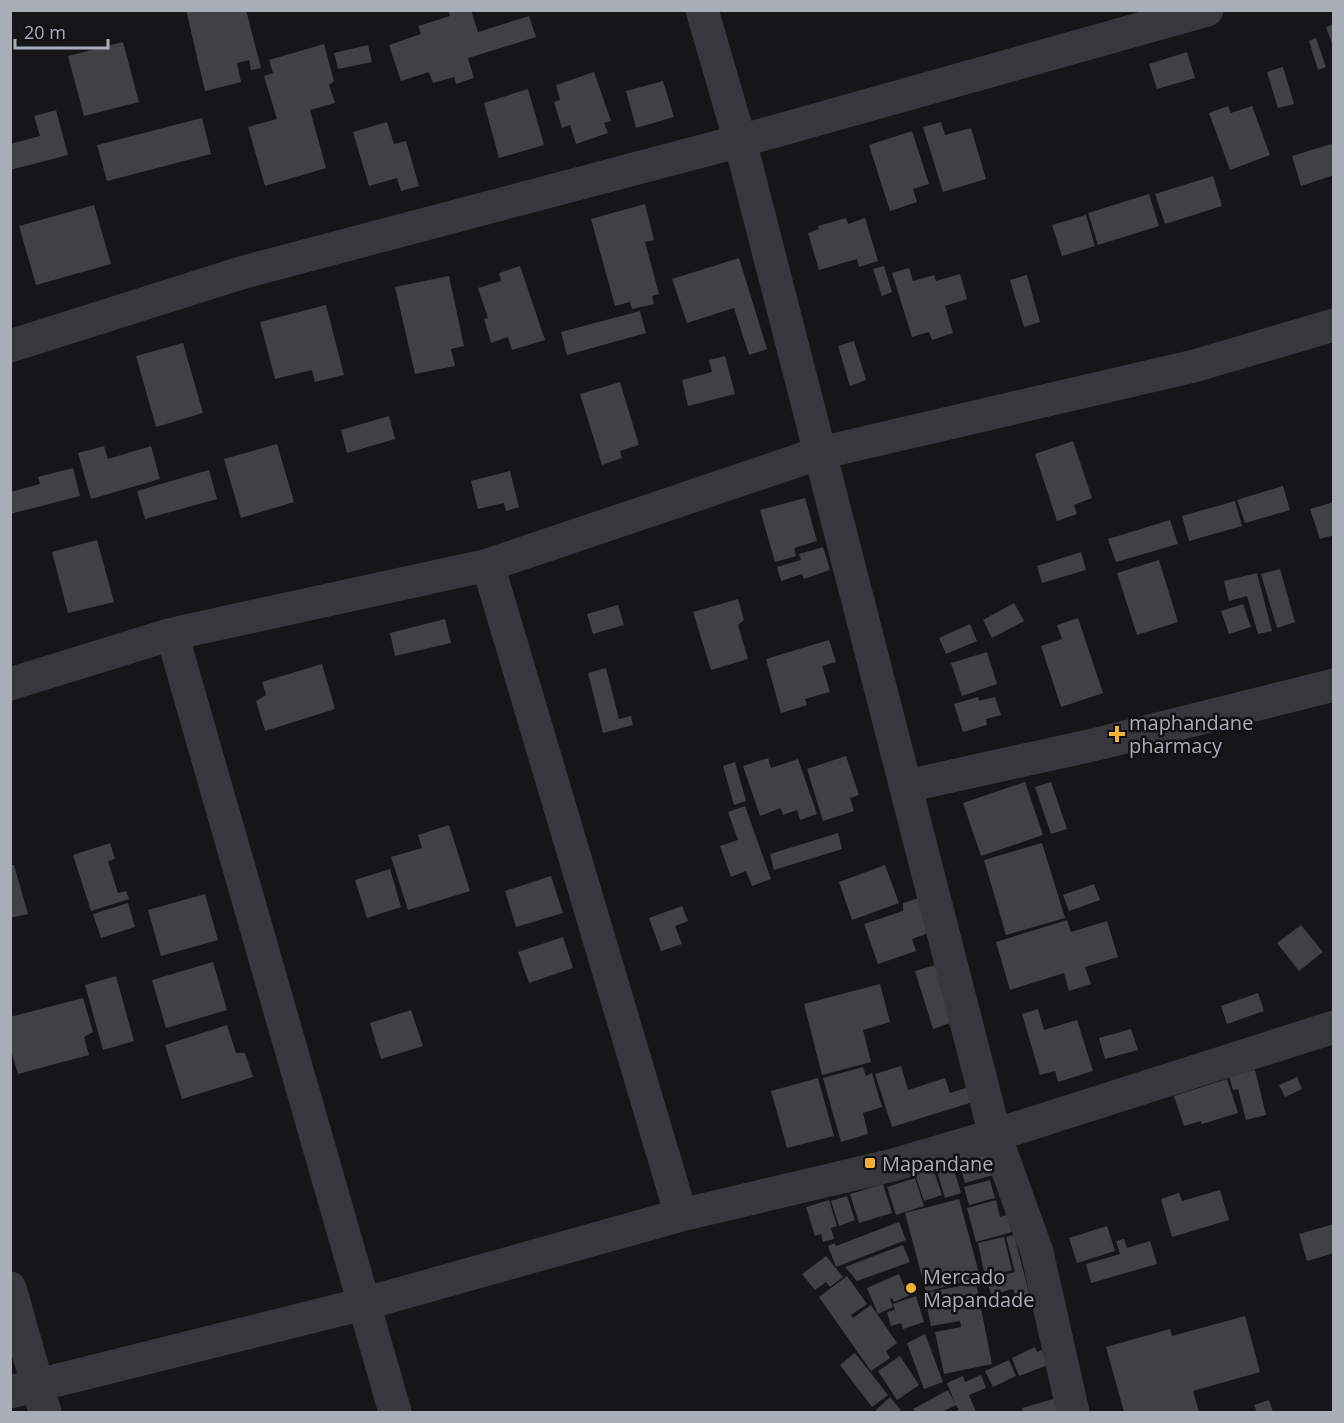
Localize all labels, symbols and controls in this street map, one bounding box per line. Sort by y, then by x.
scale bar [15,12,108,50]
text: 20 m [24,20,66,44]
place label: maphandane pharmacy [1129,709,1253,759]
marker: maphandane pharmacy [1110,727,1124,741]
place label: Mapandane [882,1150,994,1177]
marker: Mapandane [863,1156,877,1170]
place label: Mercado Mapandade [923,1263,1035,1313]
marker: Mercado Mapandade [904,1281,918,1295]

